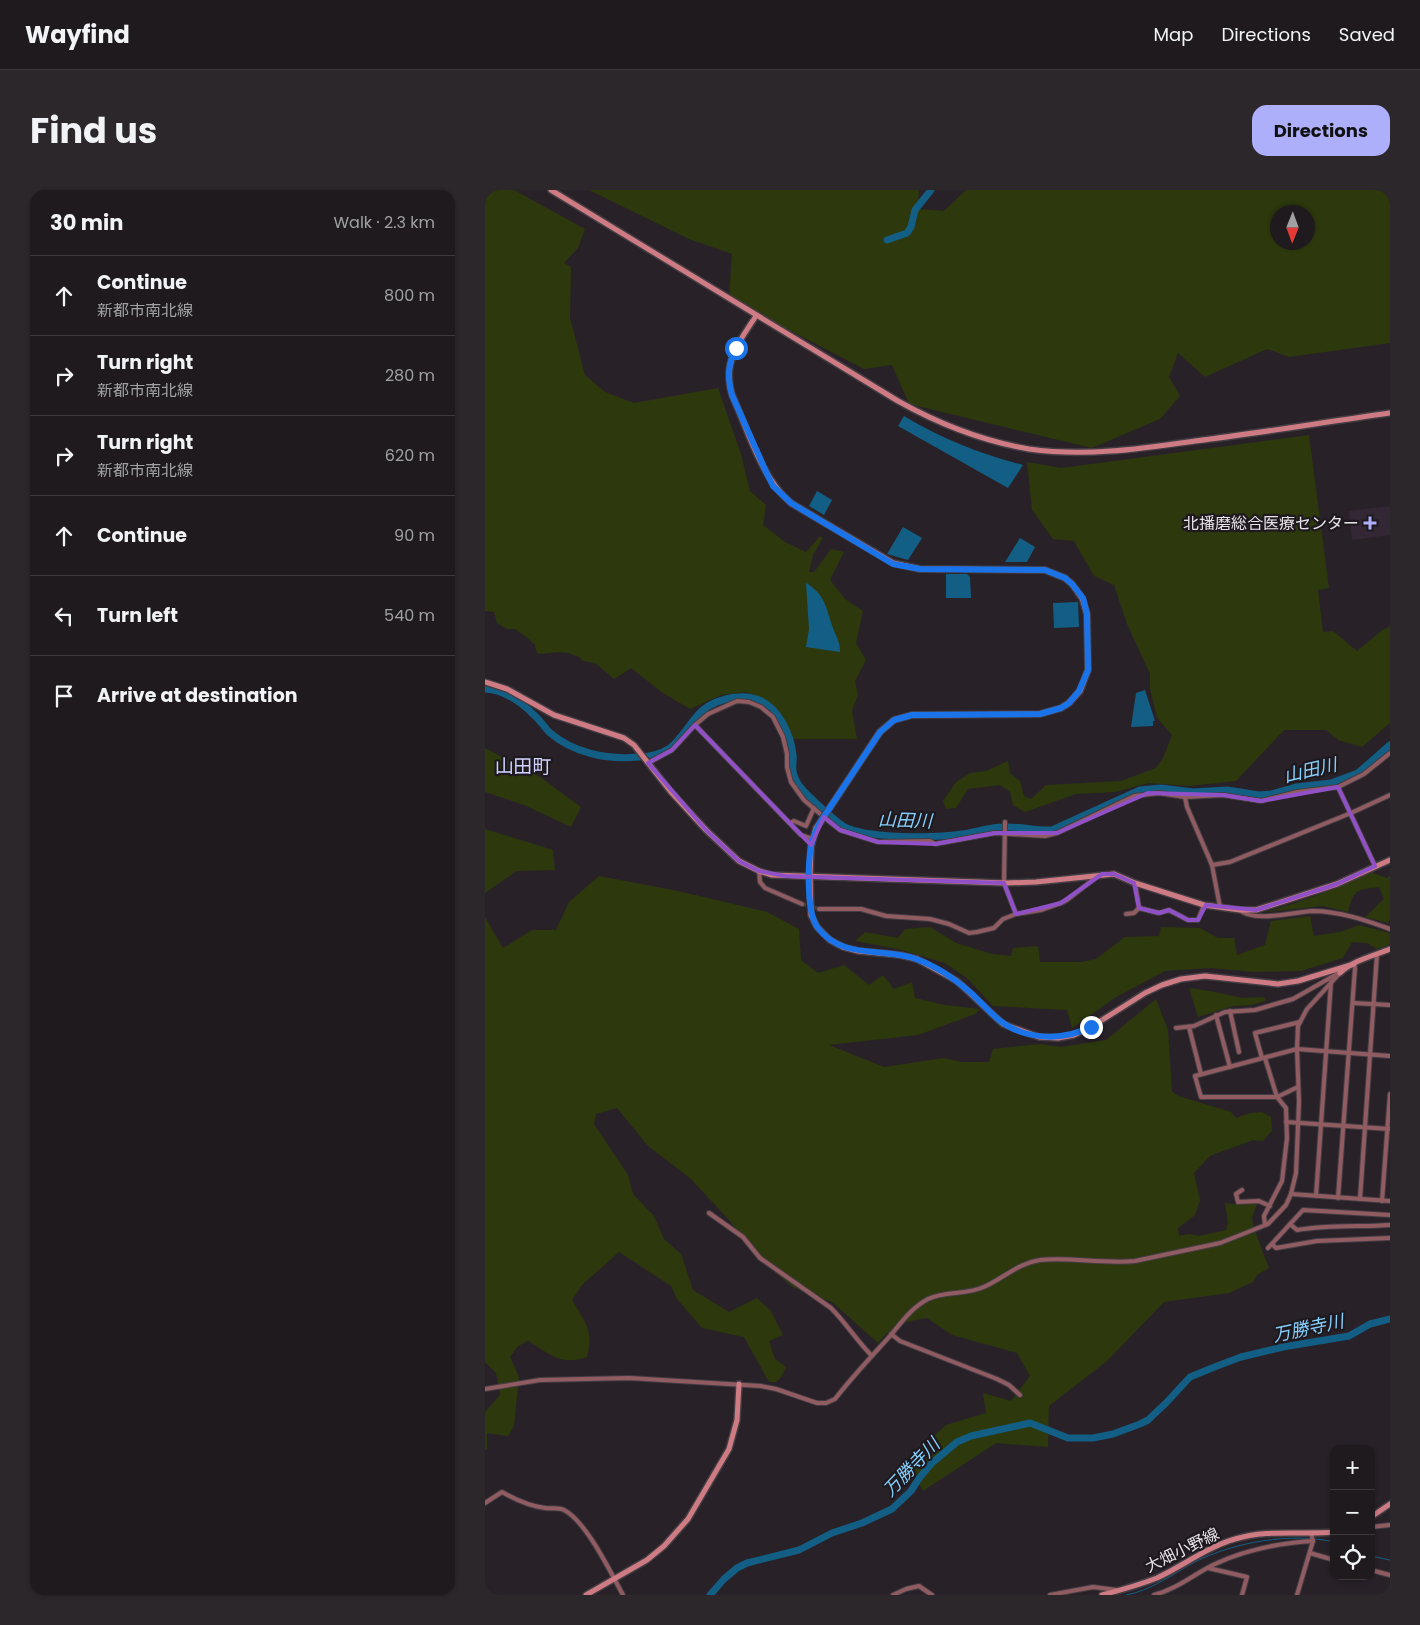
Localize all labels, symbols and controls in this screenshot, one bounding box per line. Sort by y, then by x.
text: Wayfind [25,18,130,51]
text: Map [1154,22,1193,47]
text: Directions [1221,22,1311,47]
text: Saved [1339,22,1395,47]
button: Directions [1252,105,1390,156]
text: Find us [30,106,157,155]
north arrow [1270,205,1315,250]
text: 30 min [50,208,123,237]
text: Walk · 2.3 km [333,211,435,234]
text: Continue [97,269,187,296]
icon: ahead [50,282,78,310]
text: 800 m [384,284,435,307]
text: 新都市南北線 [97,299,193,322]
route start [725,337,748,360]
text: Turn right [97,349,193,376]
icon: right [50,362,78,390]
text: 280 m [385,364,435,387]
text: 新都市南北線 [97,379,193,402]
text: Turn right [97,429,193,456]
icon: right [50,442,78,470]
text: 620 m [385,444,435,467]
text: 新都市南北線 [97,459,193,482]
place label: 北播磨総合医療センター [1183,512,1359,535]
marker: 北播磨総合医療センター [1363,516,1377,530]
icon: ahead [50,522,78,550]
text: Continue [97,522,187,549]
text: 90 m [394,524,435,547]
icon: left [50,602,78,630]
text: Turn left [97,602,178,629]
text: 540 m [384,604,435,627]
icon: arrive [50,682,78,710]
text: Arrive at destination [97,682,298,709]
water label: 山田川 [1281,751,1341,788]
district label: 山田町 [494,753,552,780]
water label: 山田川 [878,807,934,834]
route end [1080,1016,1103,1039]
water label: 万勝寺川 [1270,1308,1348,1348]
water label: 万勝寺川 [877,1431,946,1502]
map controls [1330,1445,1375,1580]
button: + [1330,1445,1375,1490]
button: − [1330,1490,1375,1535]
street label: 大畑小野線 [1141,1522,1223,1578]
button: locate [1330,1535,1375,1580]

